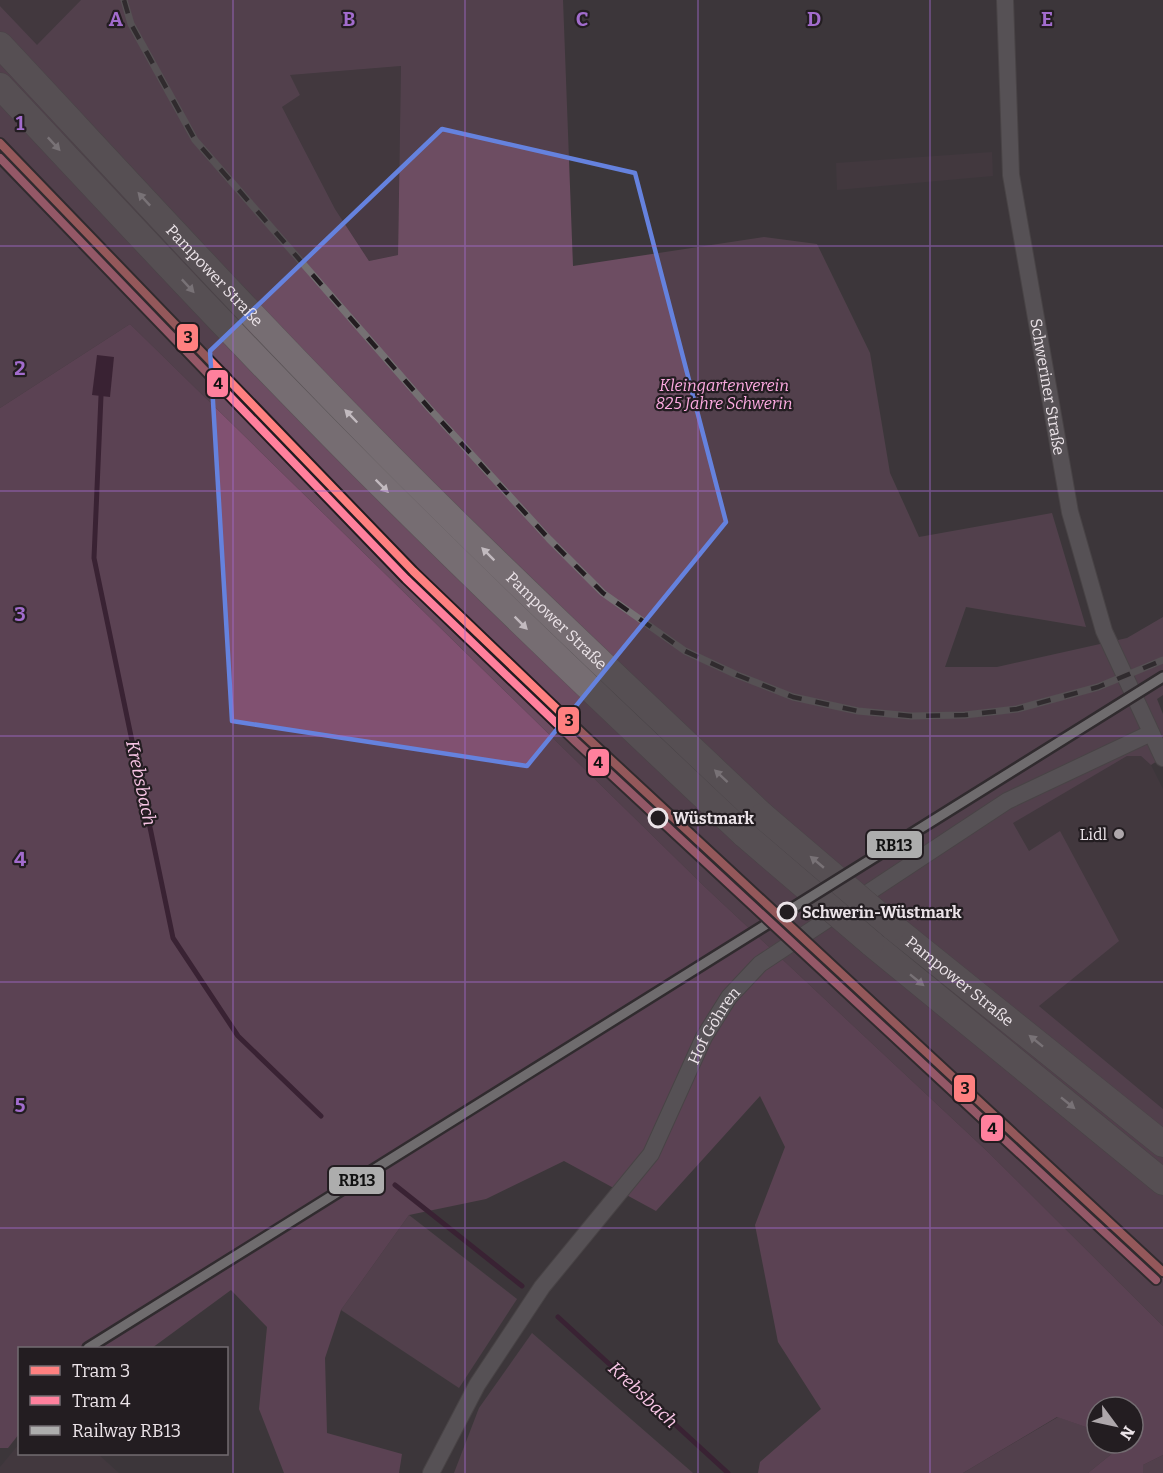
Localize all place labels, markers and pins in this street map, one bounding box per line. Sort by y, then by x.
marker: Wüstmark [648,808,668,828]
place label: Wüstmark [673,809,754,828]
place label: Lidl [1080,825,1107,844]
marker: Lidl [1112,827,1126,841]
marker: Schwerin-Wüstmark [777,902,797,922]
place label: Schwerin-Wüstmark [802,903,962,922]

